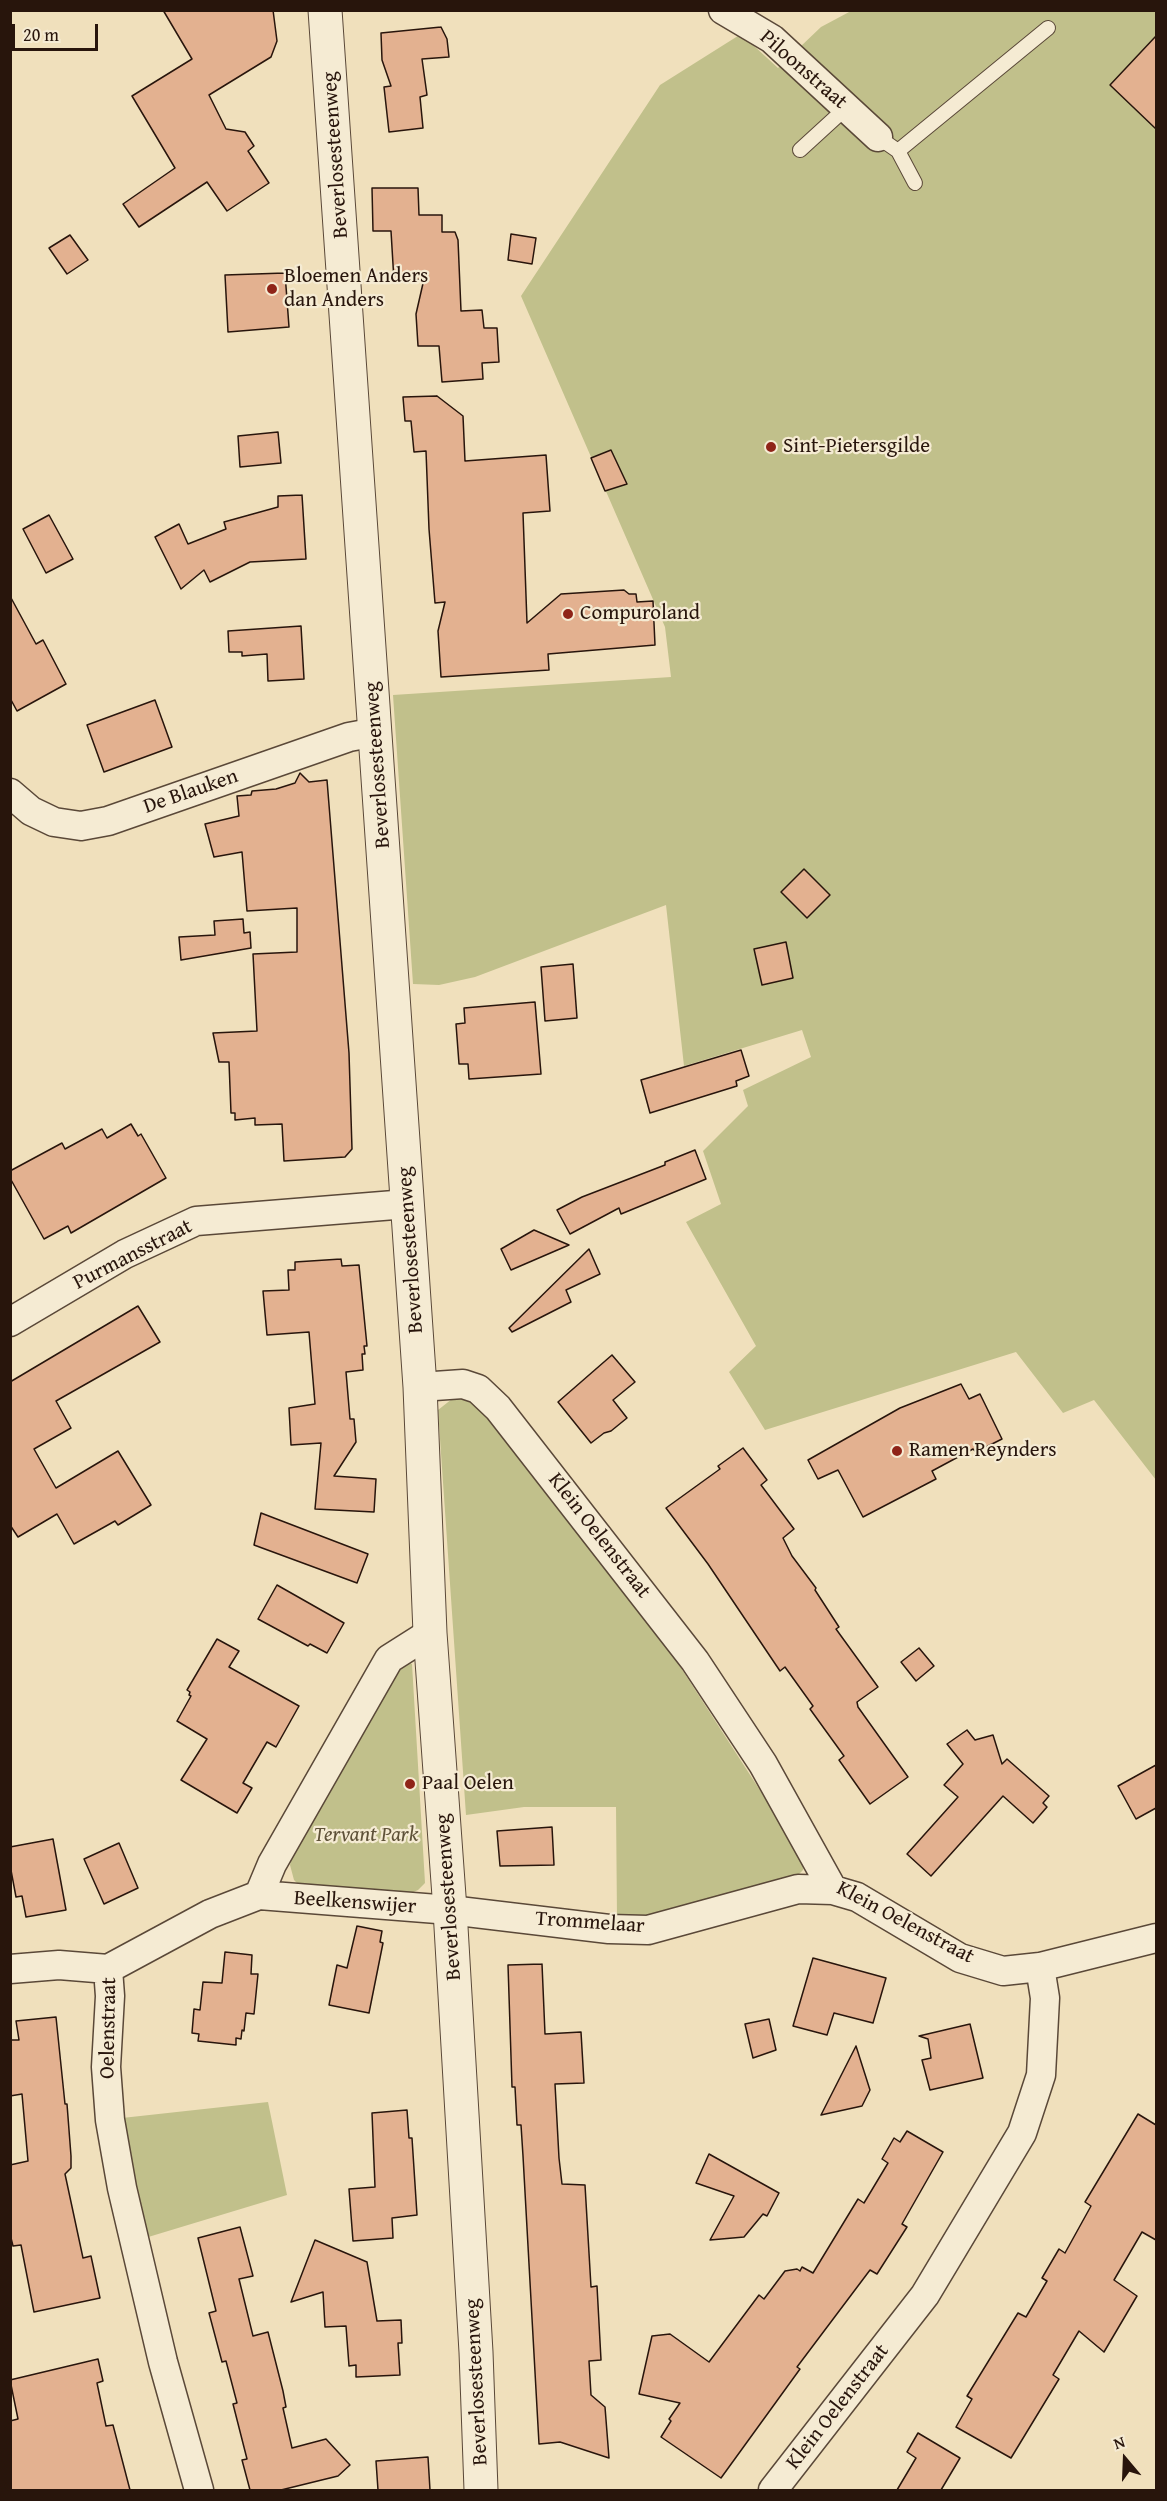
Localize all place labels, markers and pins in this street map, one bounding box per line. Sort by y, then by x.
place label: Bloemen Anders dan Anders [284,264,428,314]
marker: Bloemen Anders dan Anders [265,282,279,296]
place label: Sint-Pietersgilde [783,434,930,460]
marker: Sint-Pietersgilde [764,440,778,454]
place label: Compuroland [580,601,700,627]
marker: Compuroland [561,607,575,621]
place label: Ramen Reynders [909,1438,1057,1464]
marker: Ramen Reynders [890,1444,904,1458]
place label: Paal Oelen [422,1771,514,1797]
marker: Paal Oelen [403,1777,417,1791]

